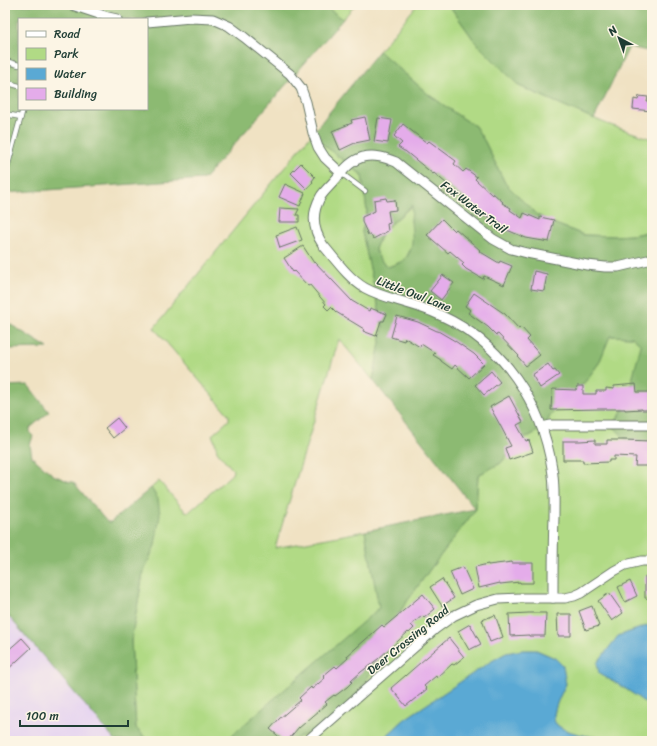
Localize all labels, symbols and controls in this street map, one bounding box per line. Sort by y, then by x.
legend [18,18,148,110]
north arrow [599,18,639,58]
text: N [603,21,622,41]
text: Road [54,23,81,45]
text: Park [54,43,79,65]
text: Water [54,63,87,85]
text: Building [54,83,97,105]
street label: Fox Water Trail [436,174,513,240]
street label: Little Owl Lane [374,270,454,318]
street label: Deer Crossing Road [362,599,455,680]
scale bar [20,702,128,728]
text: 100 m [26,705,59,727]

